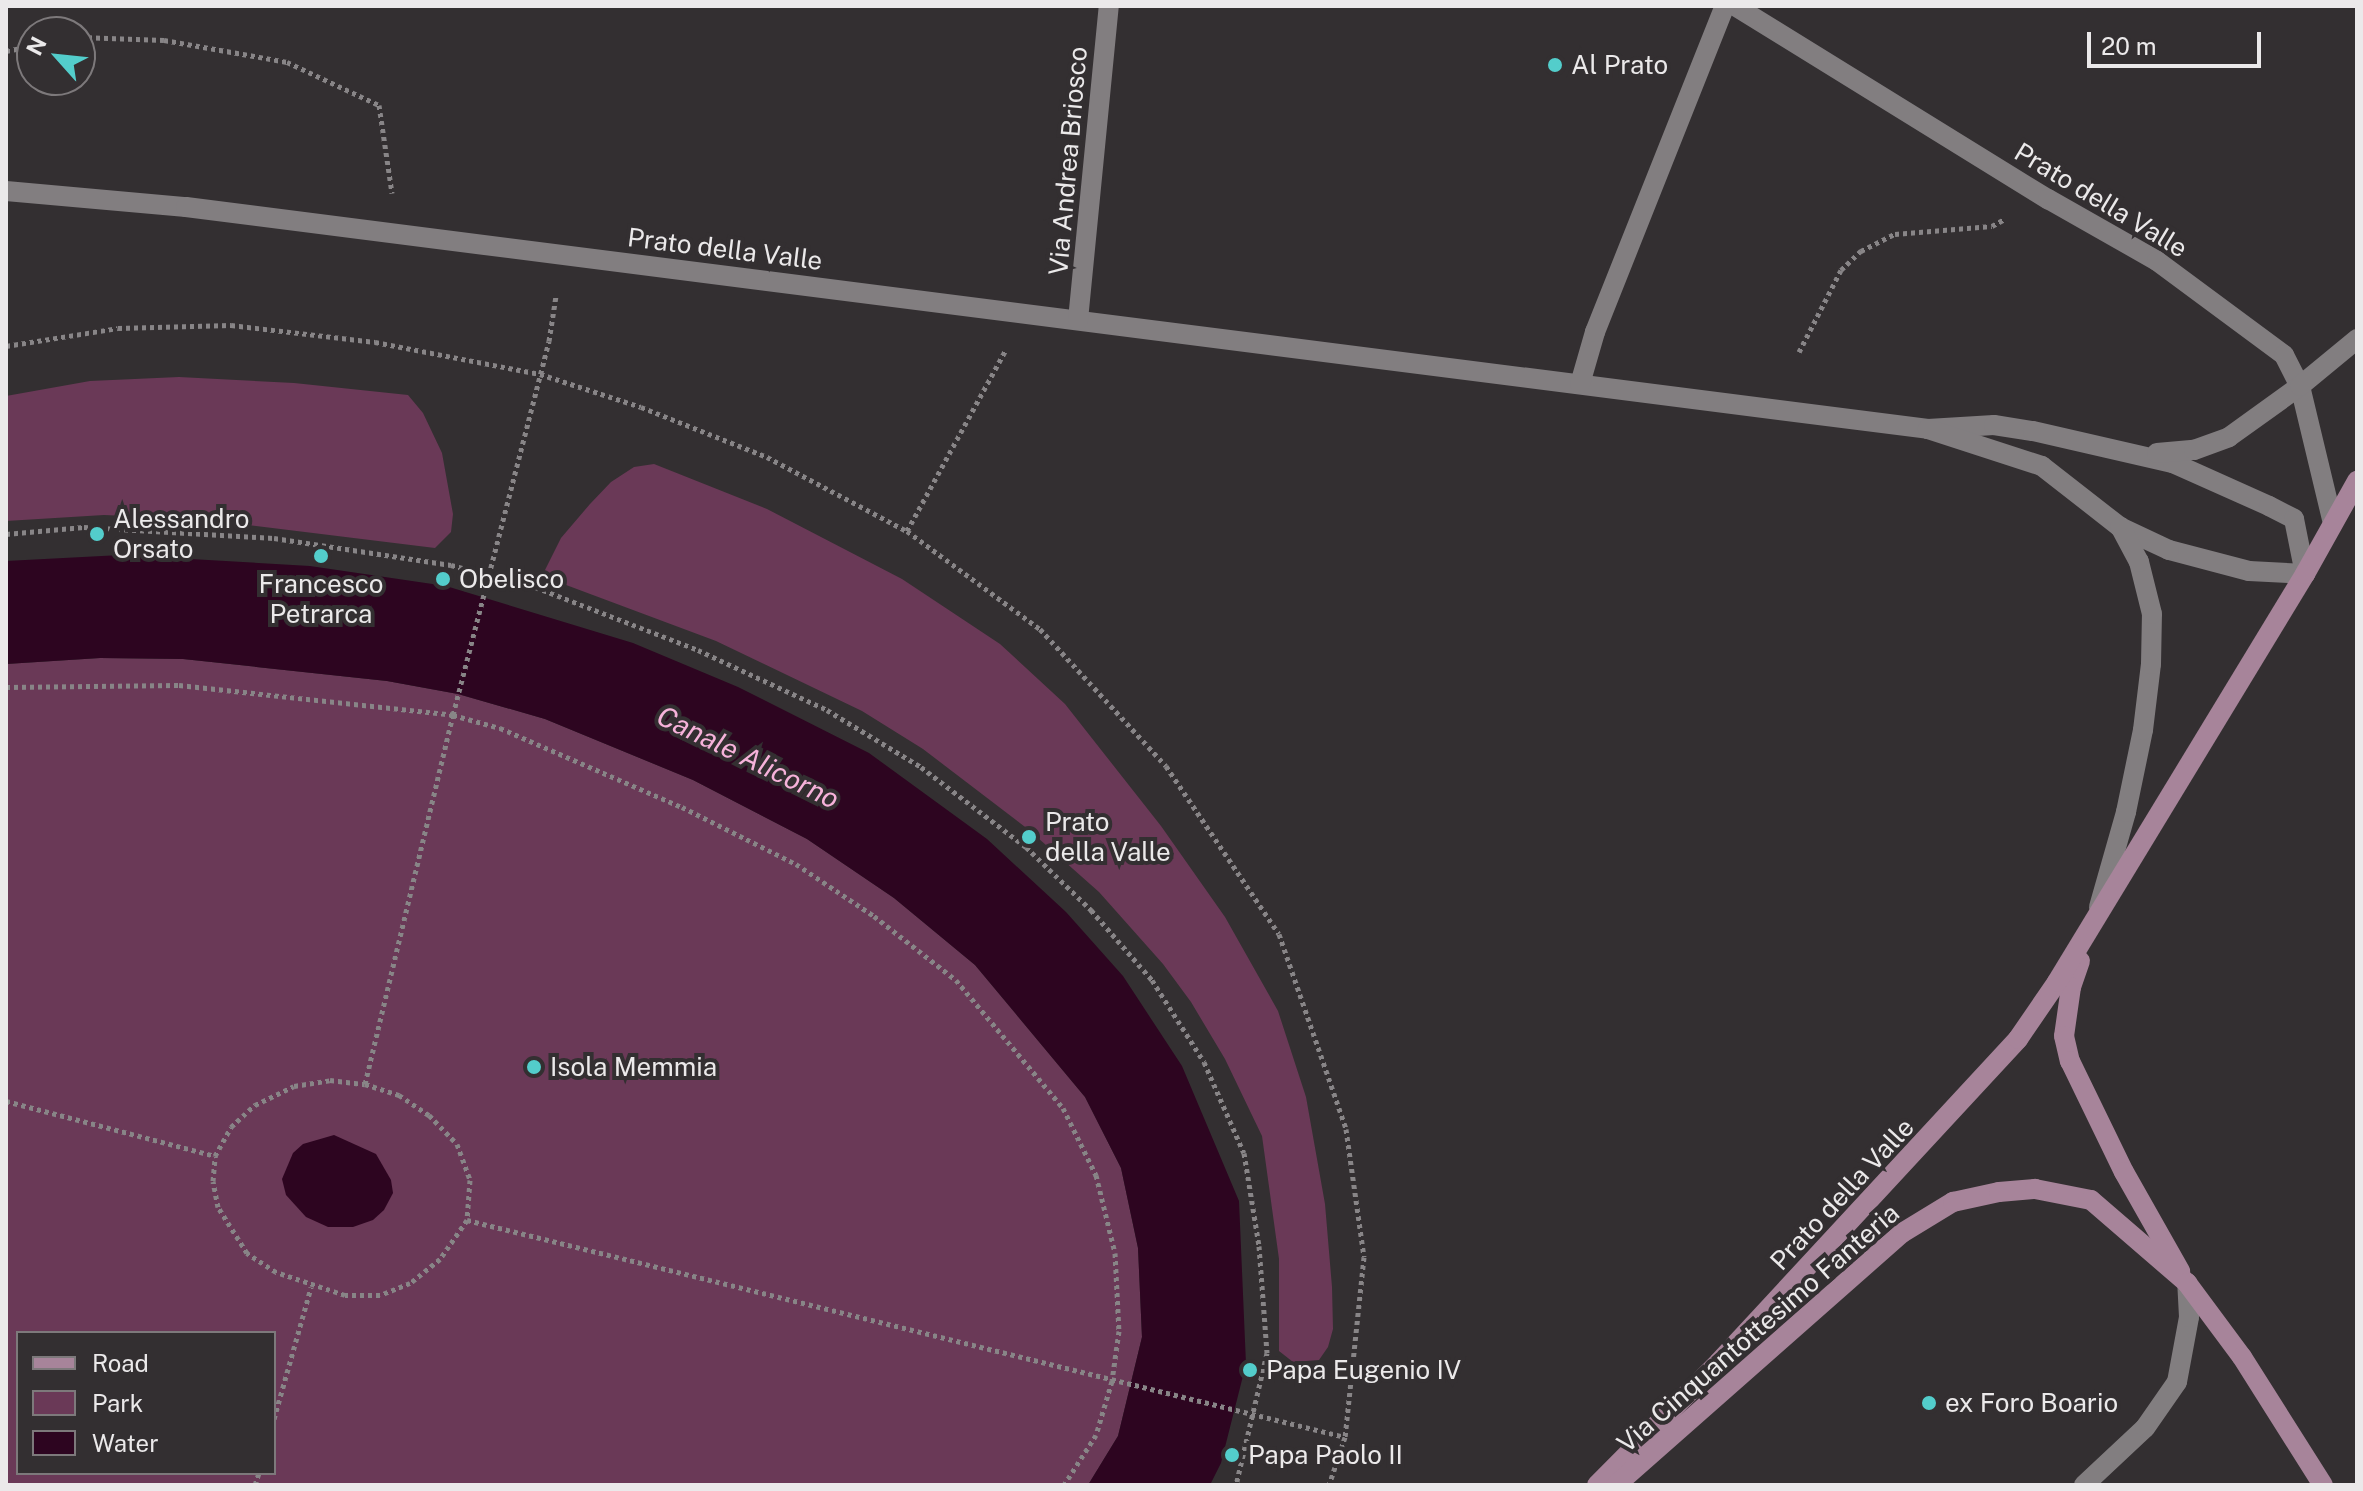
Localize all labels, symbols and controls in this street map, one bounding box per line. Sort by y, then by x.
north arrow [16,16,96,96]
scale bar [2091,16,2265,66]
text: N [21,32,52,60]
text: 20 m [2101,32,2157,60]
street label: Via Andrea Briosco [1042,45,1094,277]
place label: Al Prato [1571,49,1668,81]
marker: Al Prato [1546,56,1564,74]
street label: Prato della Valle [2008,136,2194,264]
street label: Prato della Valle [625,222,825,276]
place label: Alessandro Orsato [113,503,249,564]
marker: Alessandro Orsato [88,525,106,543]
marker: Francesco Petrarca [312,547,330,565]
place label: Obelisco [459,563,564,595]
place label: Francesco Petrarca [258,568,384,630]
marker: Obelisco [434,570,452,588]
water label: Canale Alicorno [651,698,845,816]
place label: Prato della Valle [1045,806,1171,868]
marker: Prato della Valle [1020,828,1038,846]
place label: Isola Memmia [550,1051,717,1083]
marker: Isola Memmia [525,1058,543,1076]
street label: Prato della Valle [1763,1111,1921,1277]
street label: Via Cinquantottesimo Fanteria [1611,1197,1905,1459]
legend [16,1331,276,1475]
text: Road [92,1349,149,1377]
place label: Papa Eugenio IV [1266,1354,1461,1386]
marker: Papa Eugenio IV [1241,1361,1259,1379]
place label: ex Foro Boario [1945,1387,2118,1419]
text: Park [92,1389,143,1417]
marker: ex Foro Boario [1920,1394,1938,1412]
text: Water [92,1429,159,1457]
place label: Papa Paolo II [1248,1439,1403,1471]
marker: Papa Paolo II [1223,1446,1241,1464]

